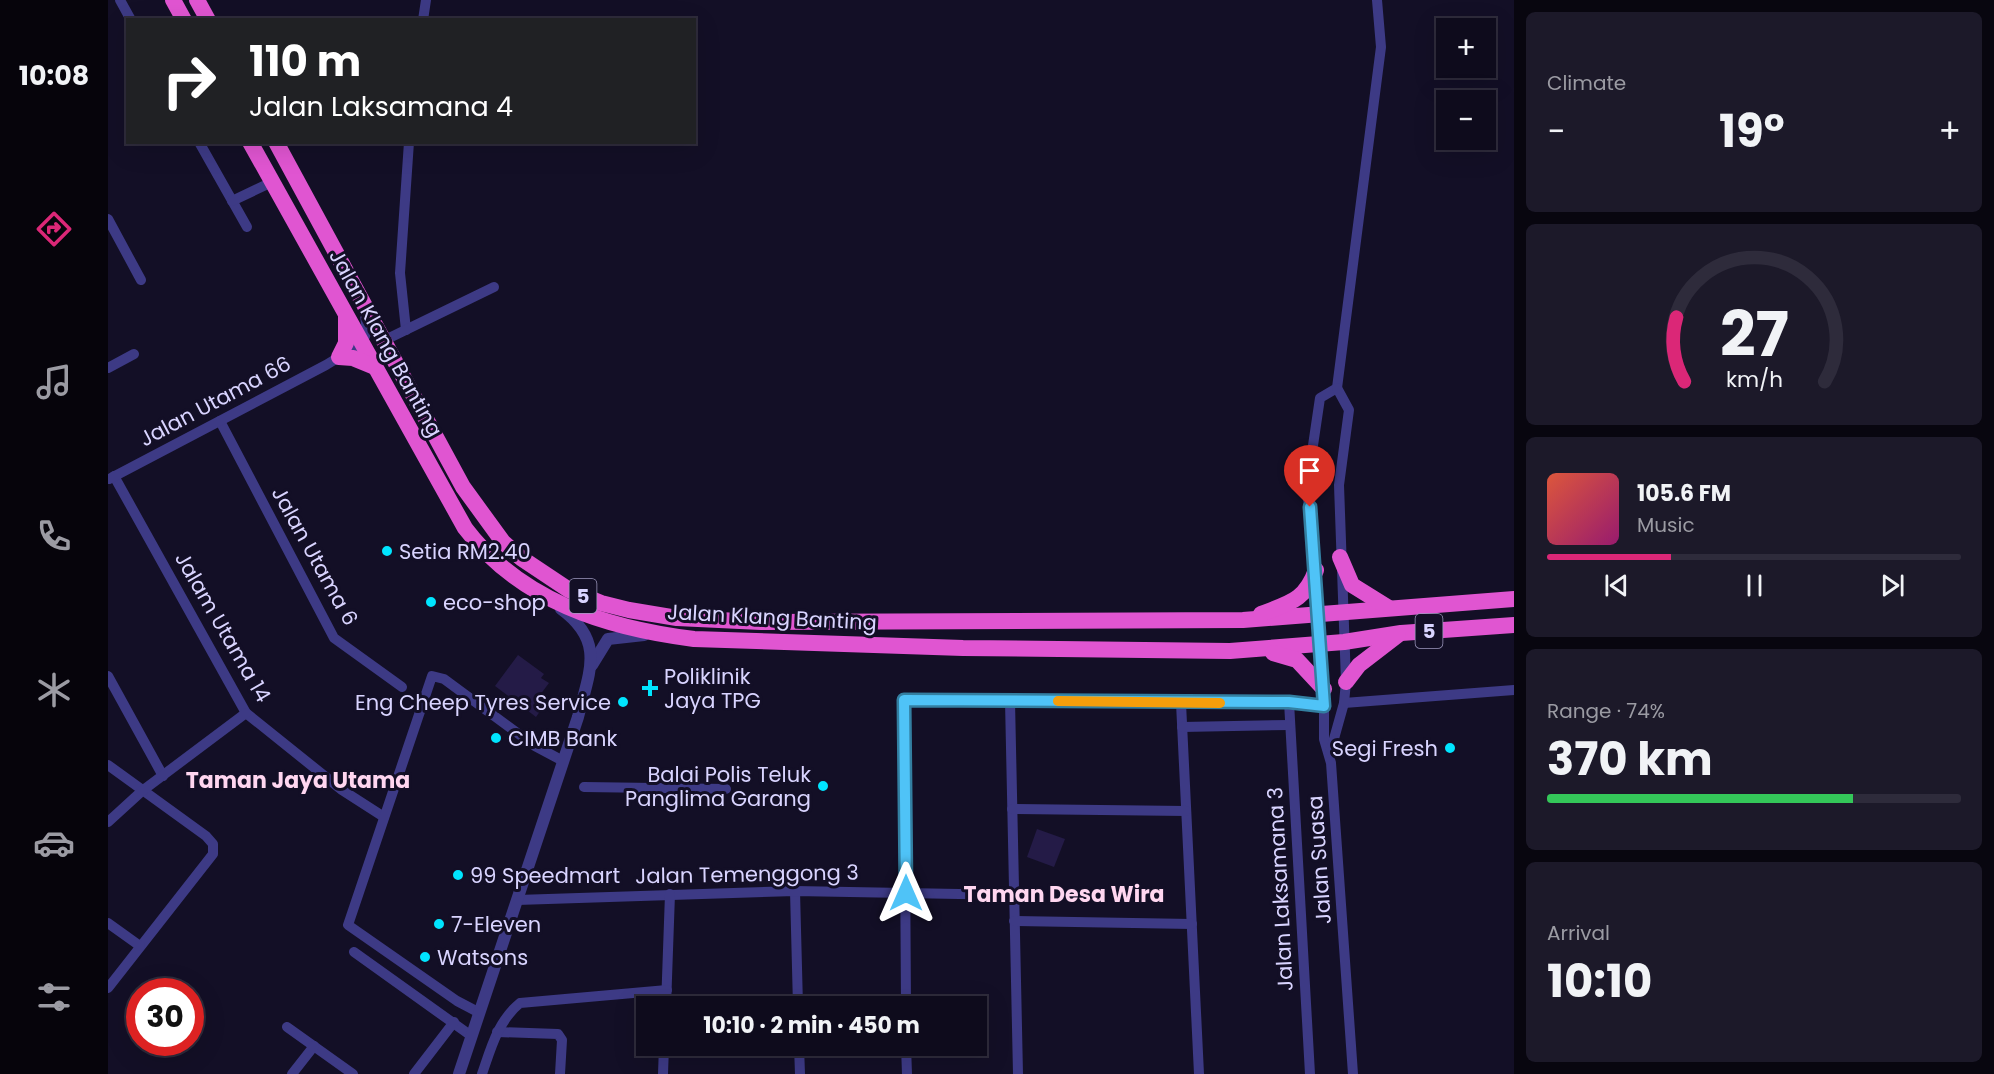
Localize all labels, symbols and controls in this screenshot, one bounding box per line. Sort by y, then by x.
map controls [1436,18,1496,150]
button: + [1436,18,1496,78]
text: 110 m [249,32,361,91]
icon: right [150,42,228,120]
text: 10:08 [19,57,89,94]
text: Climate [1547,69,1626,97]
text: Jalan Laksamana 4 [249,88,513,125]
button: − [1436,90,1496,150]
text: 19° [1719,100,1785,163]
text: − [1547,108,1565,155]
text: + [1938,108,1961,155]
icon: directions [33,208,75,250]
street label: Jalan Klang Banting [322,244,450,442]
text: 27 [1719,290,1789,378]
street label: Jalan Utama 66 [134,349,296,453]
icon: music [33,361,75,403]
text: km/h [1725,364,1783,395]
pin [1284,445,1335,507]
icon: arrive [1293,454,1326,487]
text: 105.6 FM [1637,478,1731,509]
street label: Jalan Utama 6 [265,481,365,631]
text: Music [1637,511,1695,539]
icon: phone [33,515,75,557]
place label: Setia RM2.40 [399,537,531,566]
marker: Setia RM2.40 [380,544,394,558]
street label: Jalam Utama 14 [168,546,278,708]
icon: previous [1600,569,1633,602]
icon: pause [1738,569,1771,602]
icon: next [1876,569,1909,602]
road number: 5 [570,579,596,613]
place label: eco-shop [443,588,546,617]
marker: eco-shop [424,595,438,609]
street label: Jalan Klang Banting [666,597,878,637]
road number: 5 [1416,614,1442,648]
place label: Poliklinik Jaya TPG [664,662,761,715]
icon: climate [33,669,75,711]
marker: Poliklinik Jaya TPG [641,679,659,697]
place label: Eng Cheep Tyres Service [355,688,611,717]
marker: Eng Cheep Tyres Service [616,695,630,709]
text: Range · 74% [1547,697,1665,725]
place label: CIMB Bank [508,724,617,753]
text: 370 km [1547,728,1713,791]
marker: CIMB Bank [489,731,503,745]
place label: Segi Fresh [1332,734,1438,763]
marker: Segi Fresh [1443,741,1457,755]
place label: Balai Polis Teluk Panglima Garang [625,760,811,813]
district label: Taman Jaya Utama [186,765,410,796]
marker: Balai Polis Teluk Panglima Garang [816,779,830,793]
street label: Jalan Laksamana 3 [1260,786,1300,992]
street label: Jalan Suasa [1300,795,1338,925]
icon: car [33,822,75,864]
street label: Jalan Temenggong 3 [635,858,859,890]
place label: 99 Speedmart [470,861,620,890]
position arrow [874,861,938,925]
marker: 99 Speedmart [451,868,465,882]
district label: Taman Desa Wira [963,879,1165,910]
place label: 7-Eleven [451,910,541,939]
marker: 7-Eleven [432,917,446,931]
text: Arrival [1547,919,1610,947]
place label: Watsons [437,943,528,972]
marker: Watsons [418,950,432,964]
text: 10:10 [1547,950,1652,1013]
icon: filters [33,976,75,1018]
speed limit sign: 30 [126,978,204,1056]
text: 10:10 · 2 min · 450 m [703,1010,920,1041]

